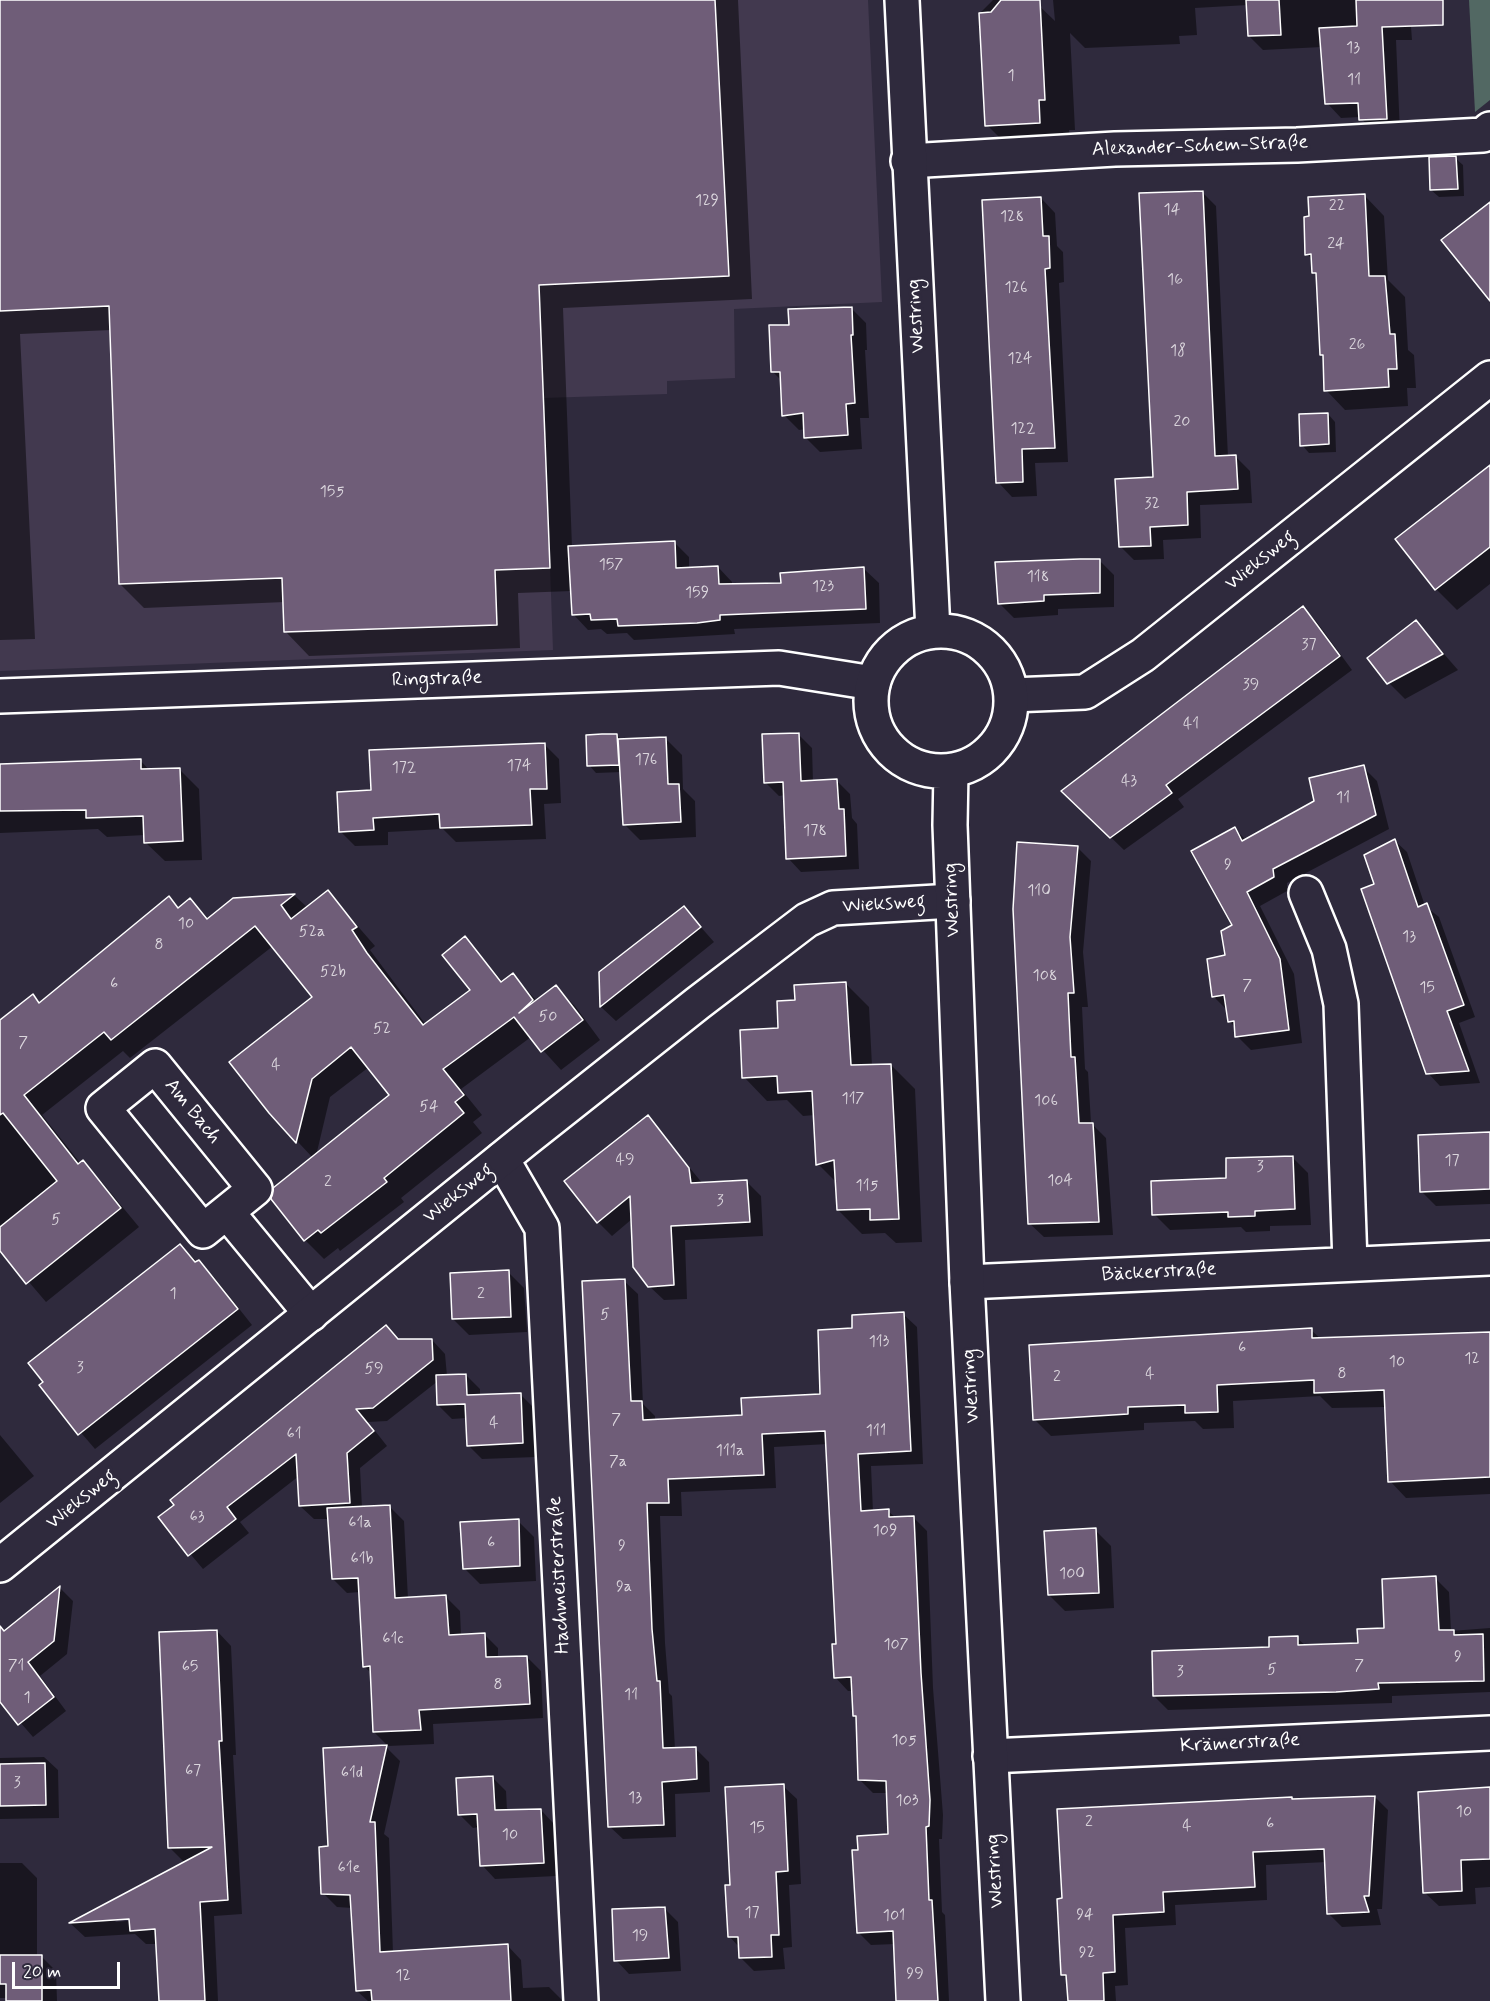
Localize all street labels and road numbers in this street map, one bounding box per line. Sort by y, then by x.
street label: Alexander-Schem-Straße [1091,131,1309,163]
street label: Westring [903,278,931,354]
street label: Wieksweg [1221,525,1301,597]
street label: Ringstraße [391,666,483,694]
street label: Westring [940,862,966,938]
street label: Wieksweg [842,890,926,920]
street label: Am Bach [158,1075,226,1149]
street label: Wieksweg [419,1158,499,1230]
street label: Bäckerstraße [1101,1258,1217,1288]
street label: Westring [958,1348,986,1424]
street label: Wieksweg [42,1464,122,1536]
street label: Hachmeisterstraße [544,1495,576,1655]
street label: Krämerstraße [1179,1729,1301,1759]
street label: Westring [982,1833,1010,1909]

